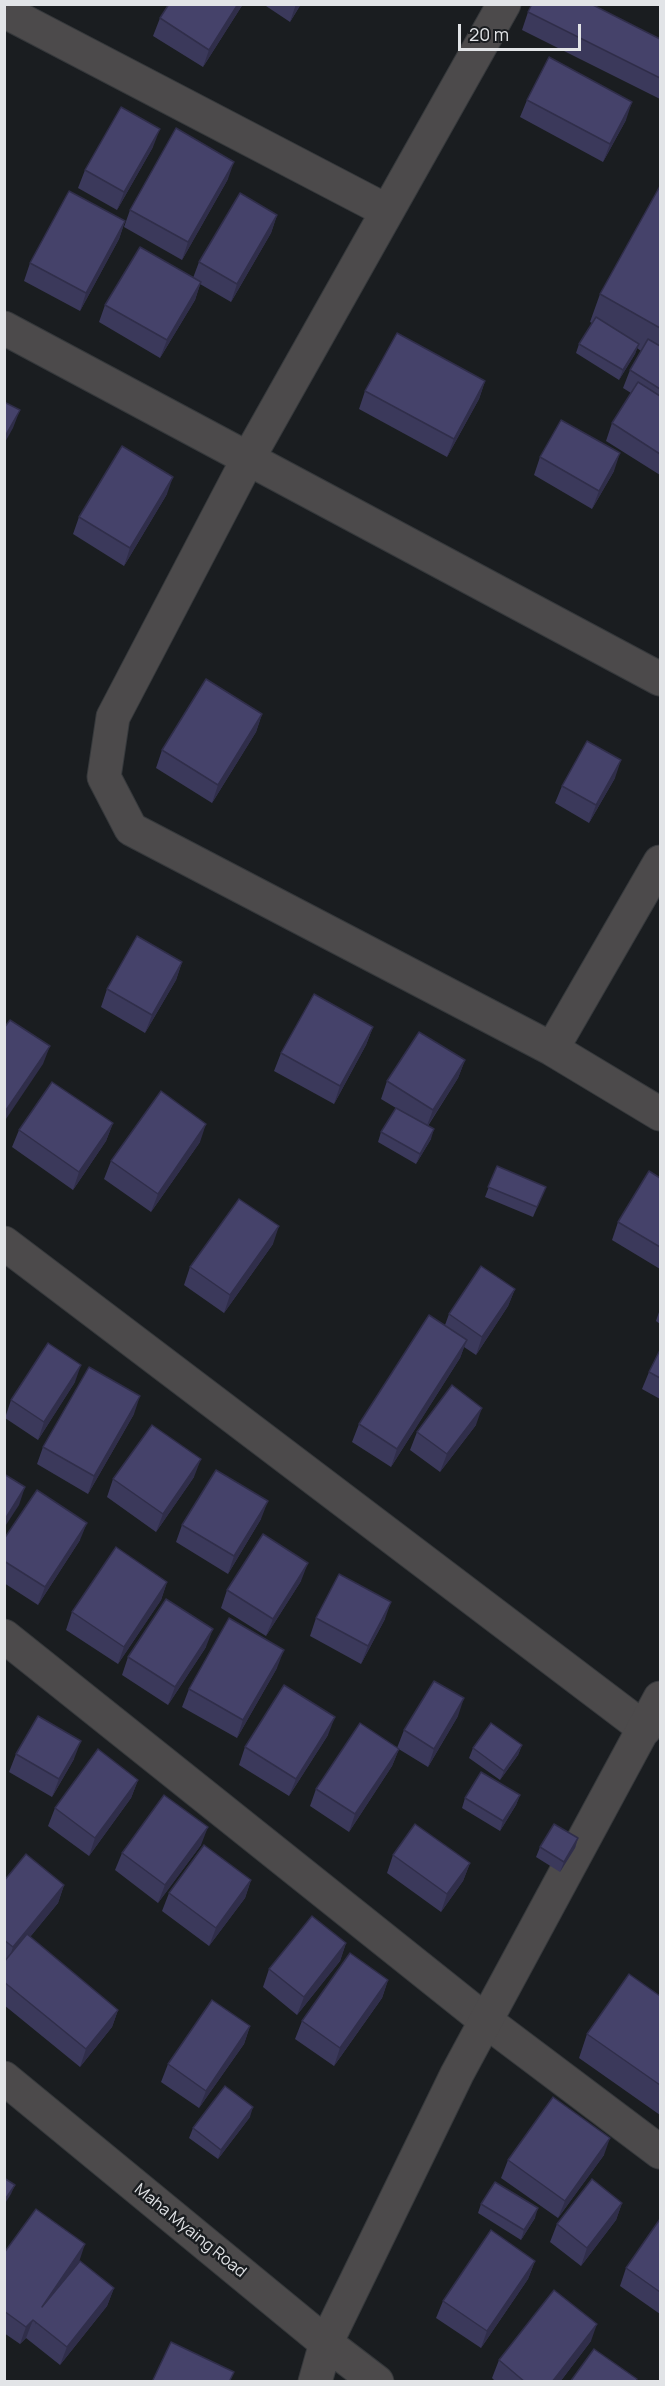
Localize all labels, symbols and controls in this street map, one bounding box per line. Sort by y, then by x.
scale bar [461,12,584,50]
text: 20 m [469,22,509,46]
street label: Maha Myaing Road [130,2180,250,2282]

